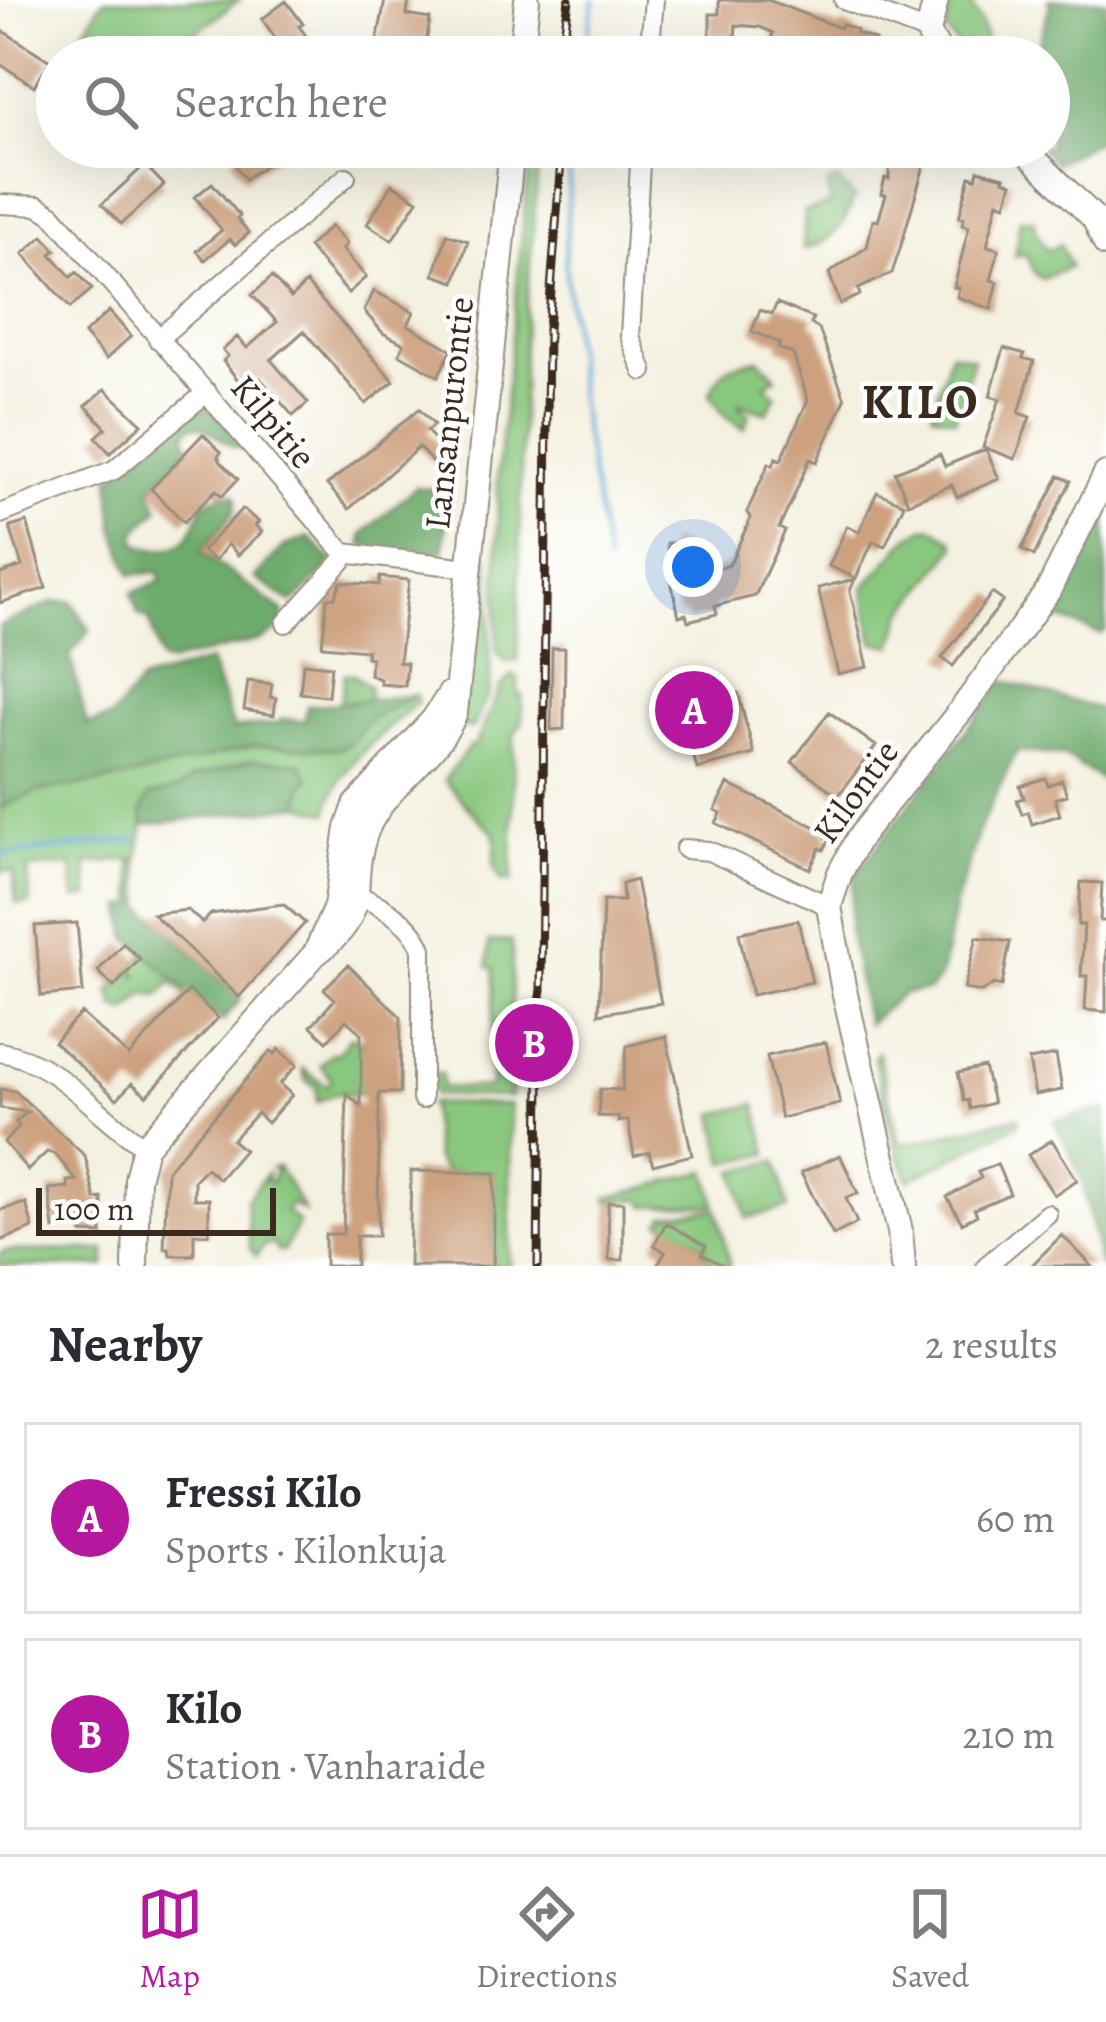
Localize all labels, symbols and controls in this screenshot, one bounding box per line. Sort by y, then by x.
search box [36,36,1070,168]
icon: search [78,69,144,135]
text: Search here [174,71,388,133]
street label: Lansanpurontie [412,294,485,532]
street label: Kilpitie [220,364,327,479]
district label: KILO [862,369,980,435]
your location [663,537,723,597]
pin: A [655,665,733,755]
street label: Kilontie [801,729,910,853]
pin: B [495,998,573,1088]
scale bar [36,1182,276,1235]
text: 100 m [54,1186,134,1231]
text: Nearby [48,1309,202,1379]
text: 2 results [925,1318,1058,1371]
text: Fressi Kilo [165,1461,362,1523]
text: A [78,1492,102,1545]
text: 60 m [976,1492,1055,1545]
text: Sports · Kilonkuja [165,1523,447,1576]
text: Kilo [165,1677,243,1739]
text: B [78,1708,102,1761]
text: 210 m [962,1708,1055,1761]
text: Station · Vanharaide [165,1739,486,1792]
tab: Map [137,1881,203,1998]
tab: Directions [476,1881,618,1998]
tab: Saved [891,1881,969,1998]

